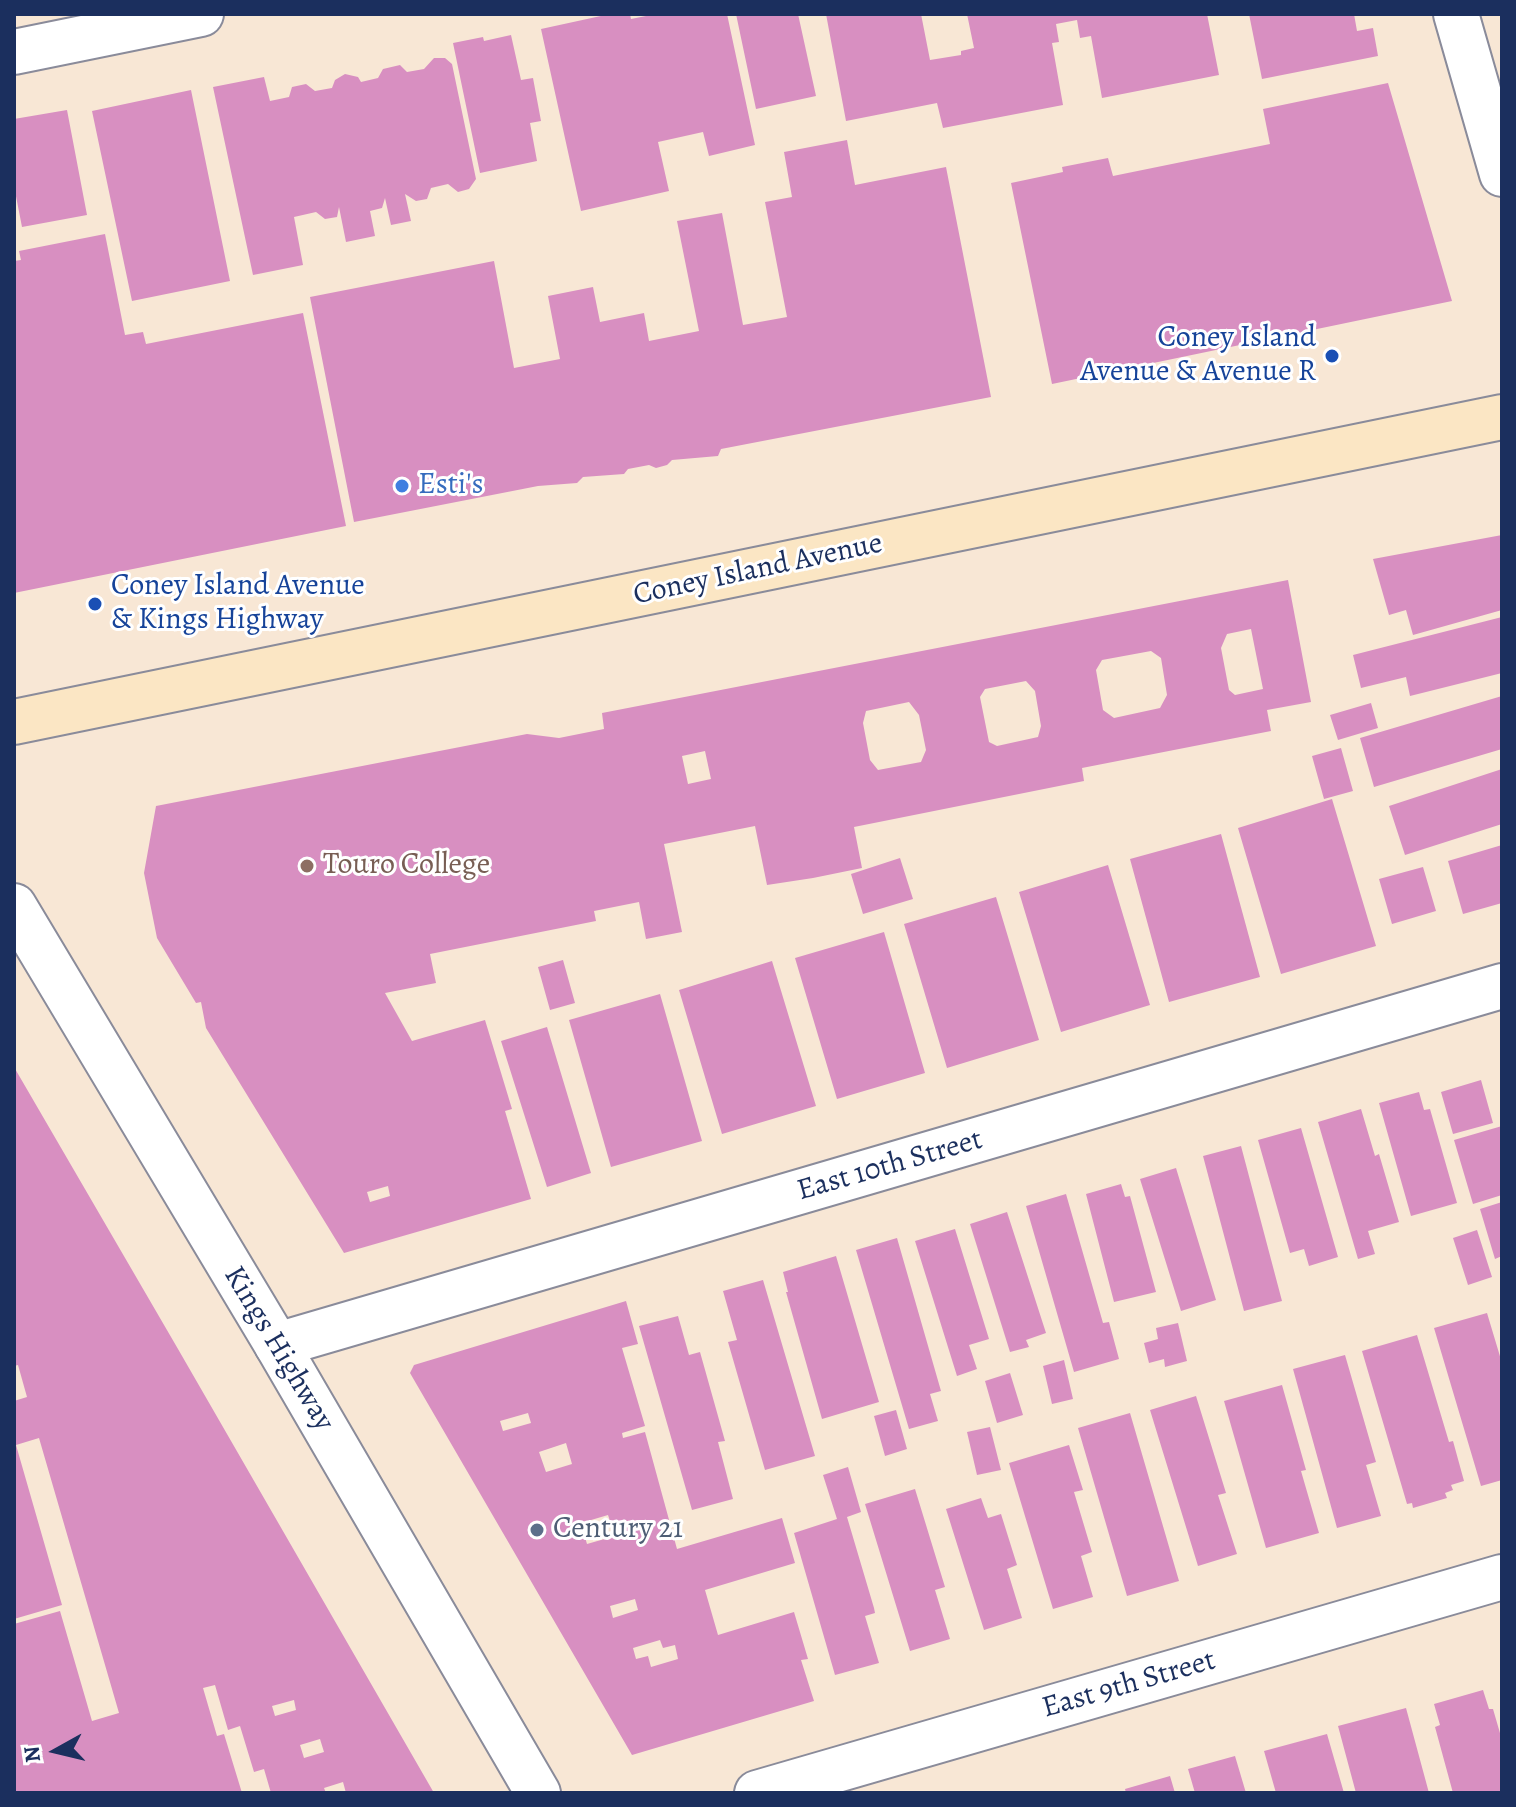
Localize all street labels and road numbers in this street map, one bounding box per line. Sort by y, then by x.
street label: Coney Island Avenue [630,526,886,614]
street label: East 10th Street [793,1122,987,1210]
street label: Kings Highway [215,1260,341,1438]
street label: East 9th Street [1038,1643,1220,1727]

